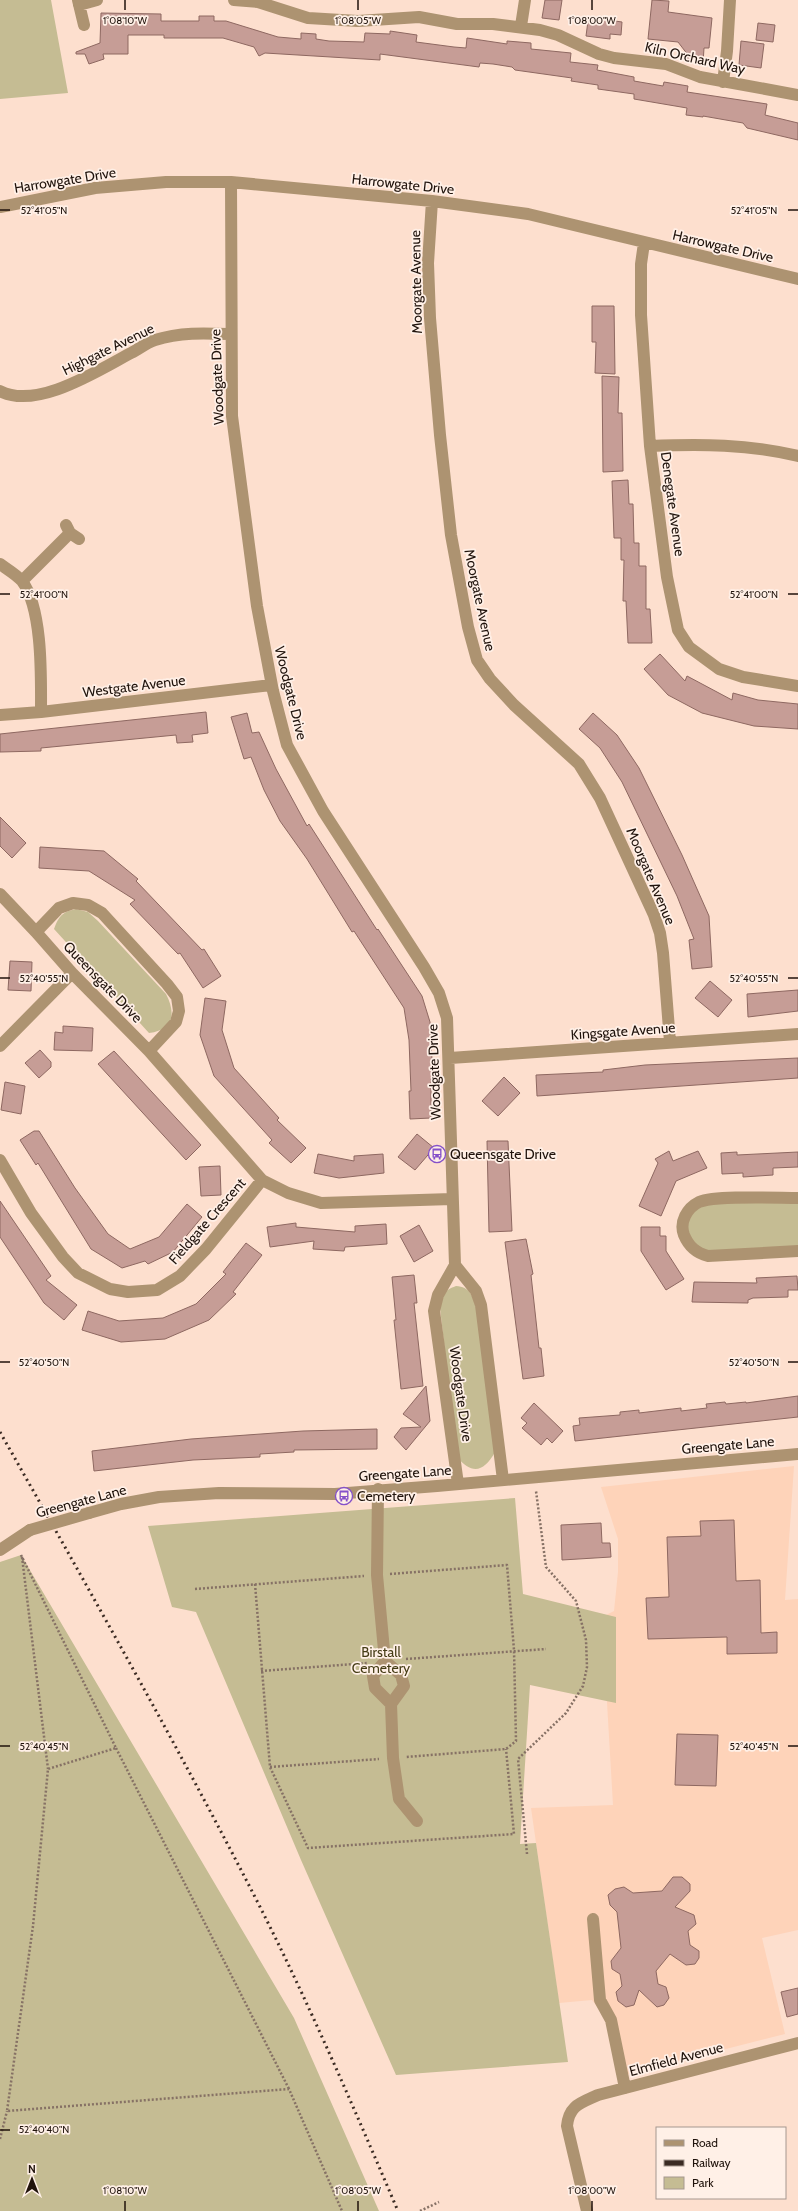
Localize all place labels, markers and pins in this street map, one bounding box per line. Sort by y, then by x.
bus stop icon: Queensgate Drive [427,1144,447,1164]
place label: Queensgate Drive [450,1145,556,1163]
bus stop icon: Cemetery [334,1486,354,1506]
place label: Cemetery [357,1487,415,1505]

